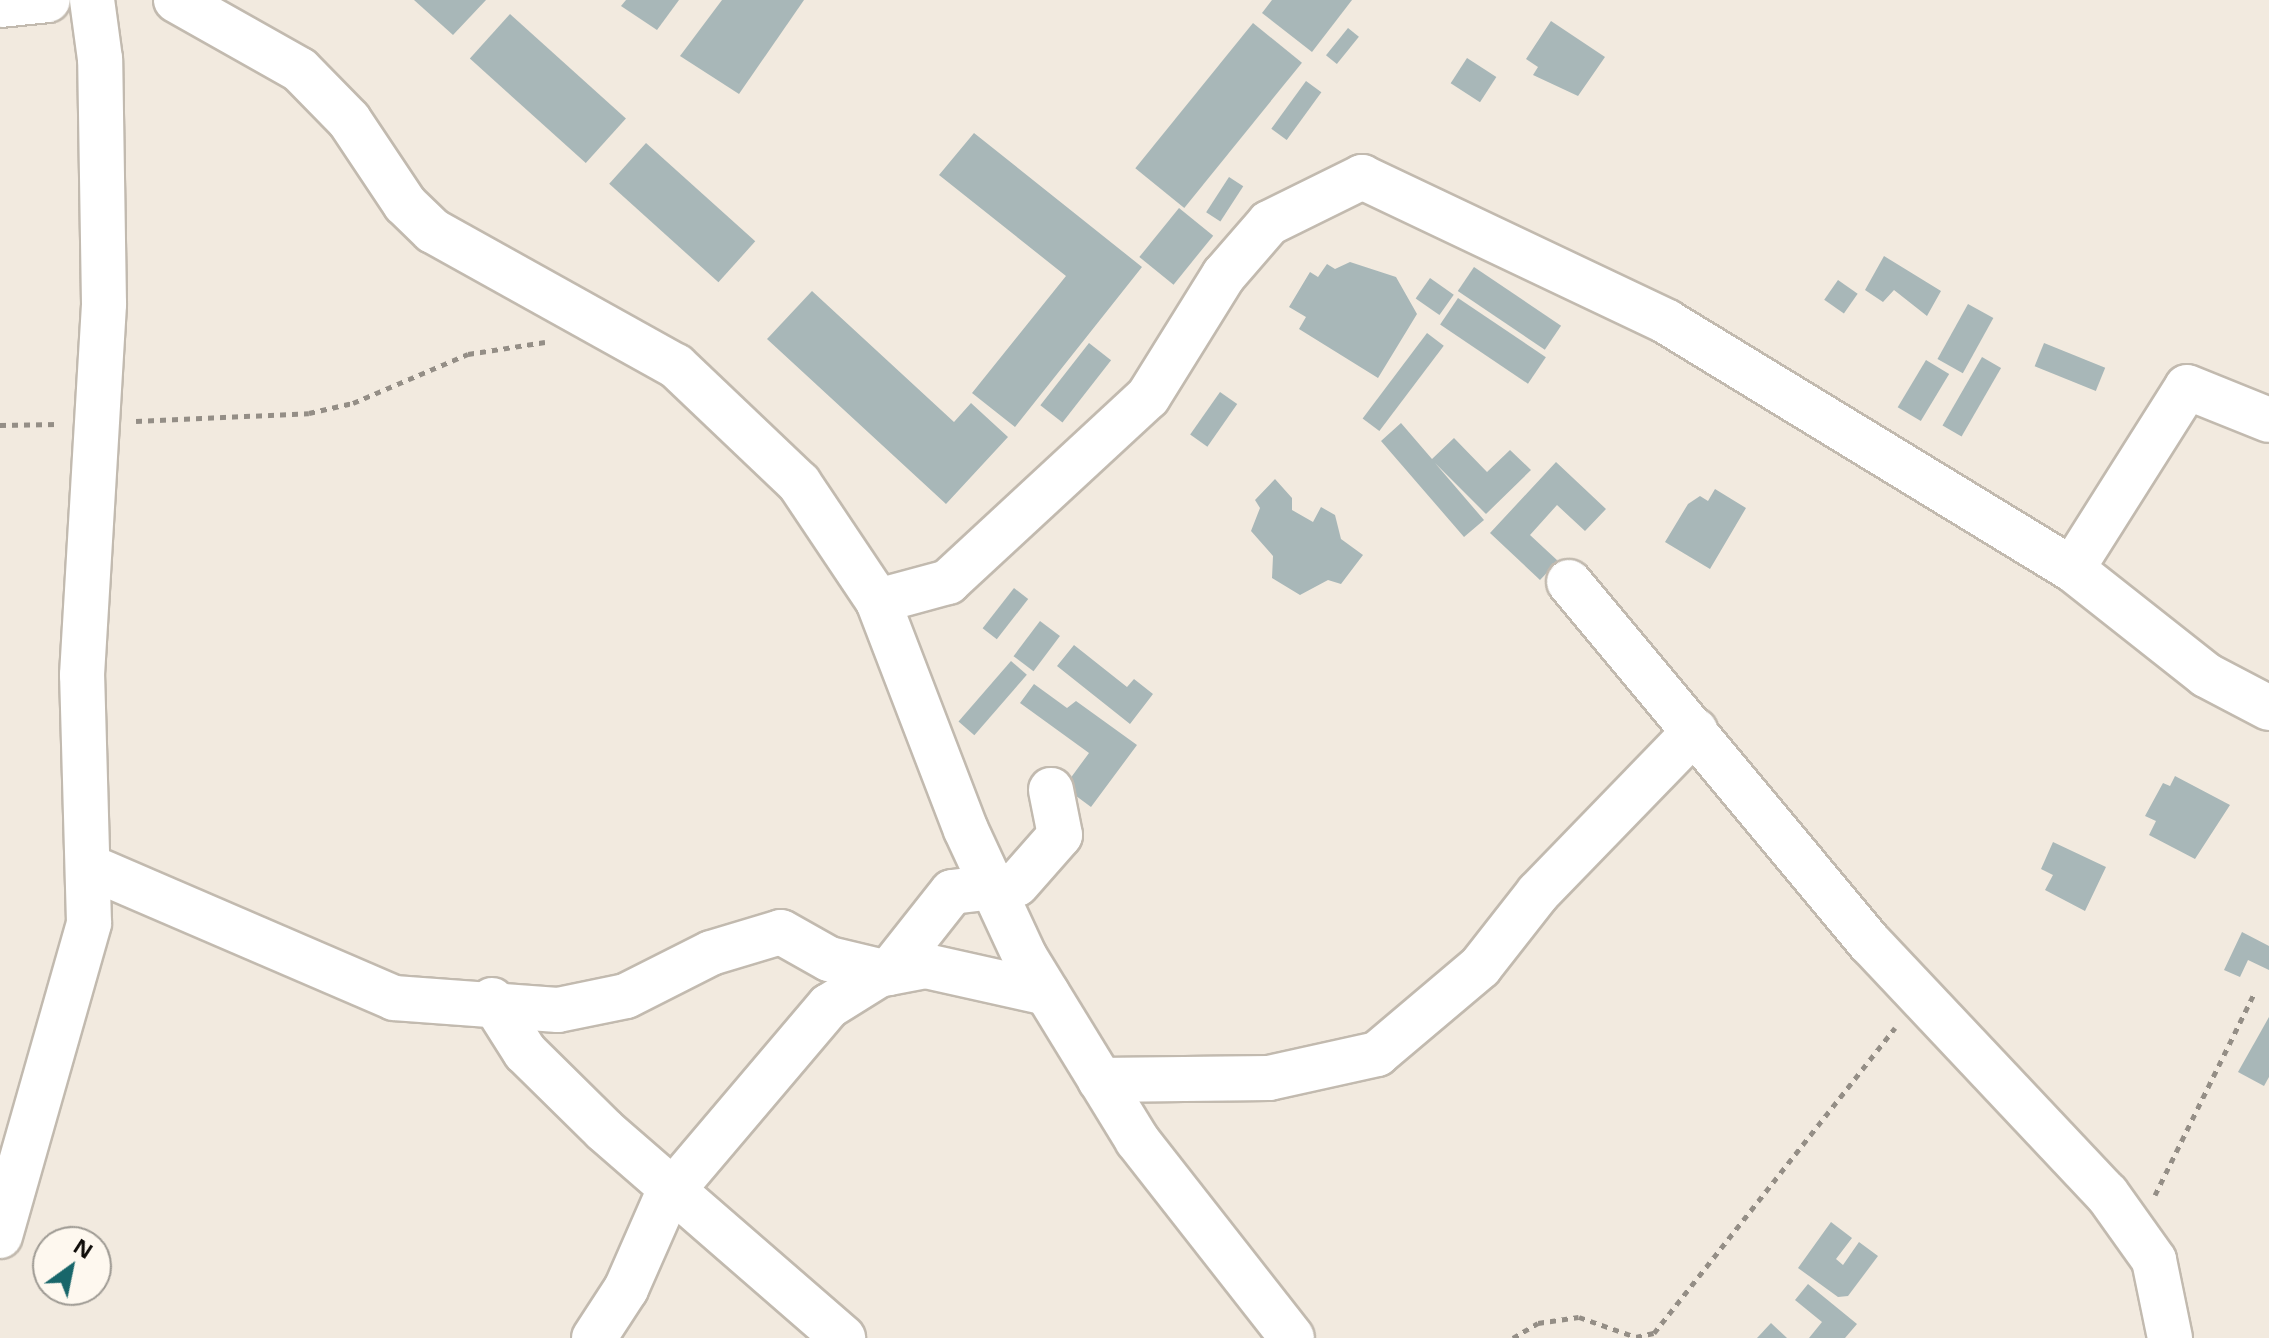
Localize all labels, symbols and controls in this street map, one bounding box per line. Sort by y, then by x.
north arrow [32,1226,112,1306]
text: N [68,1230,100,1265]

